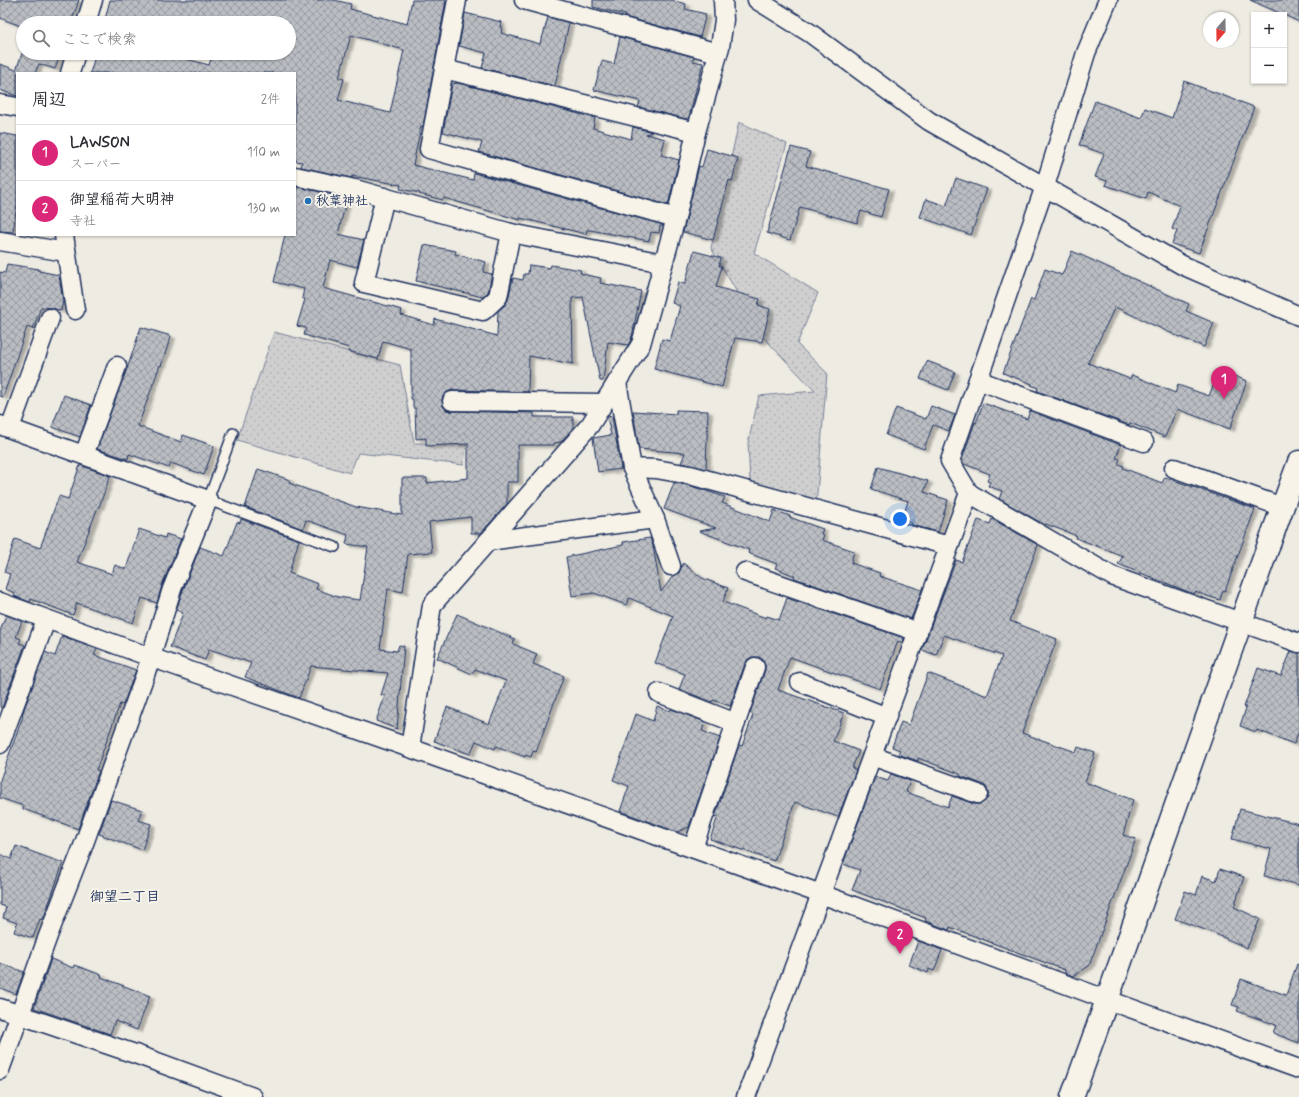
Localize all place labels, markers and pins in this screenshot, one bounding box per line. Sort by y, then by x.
place label: 秋葉神社 [316,193,368,210]
marker: 秋葉神社 [303,196,313,206]
pin: 1 [1211,366,1237,399]
pin: 2 [887,921,913,954]

